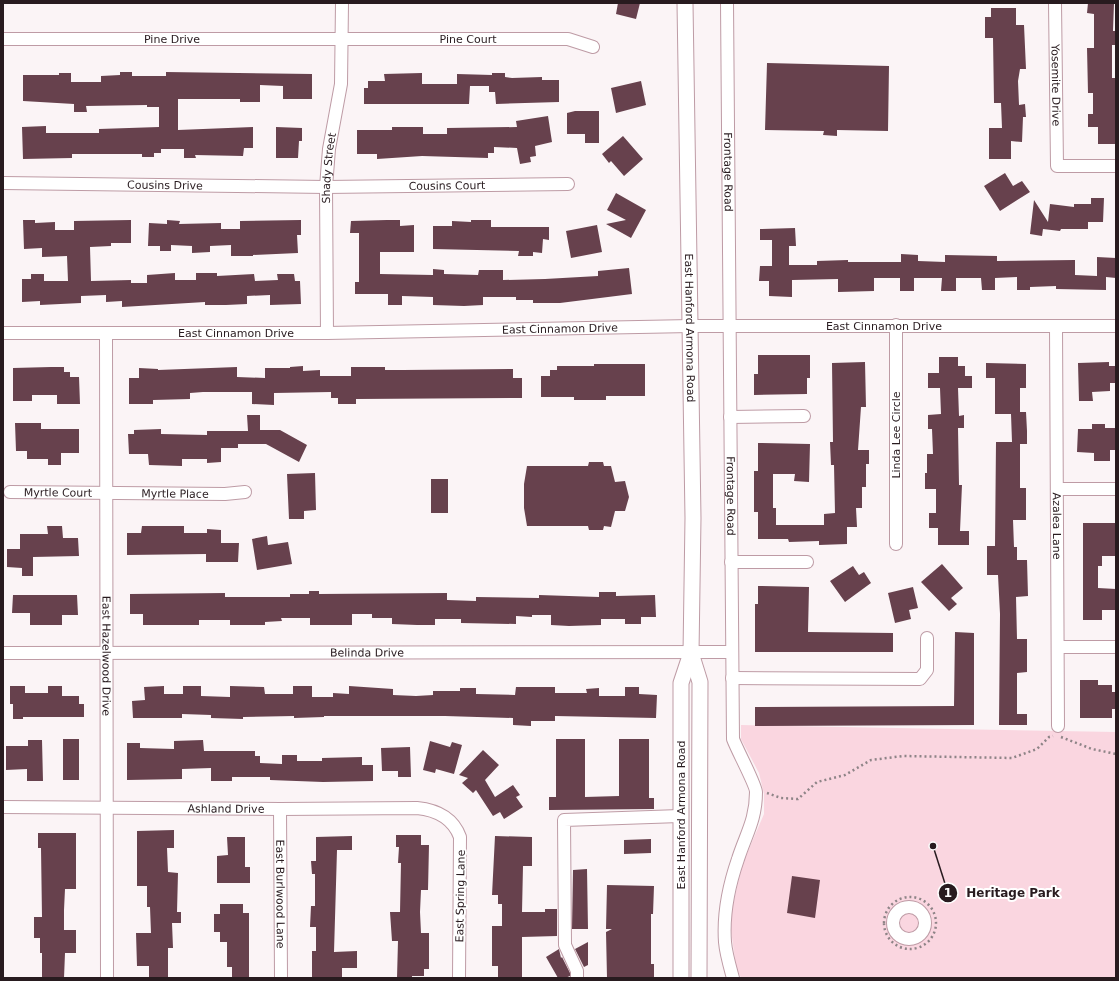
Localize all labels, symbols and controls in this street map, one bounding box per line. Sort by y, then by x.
street label: Pine Drive [144,33,200,46]
street label: Pine Court [440,33,497,46]
street label: Yosemite Drive [1048,43,1063,126]
street label: Shady Street [320,131,339,204]
street label: Frontage Road [721,132,735,212]
street label: Cousins Drive [127,179,203,192]
street label: Cousins Court [409,179,486,193]
street label: East Hanford Armona Road [682,253,697,403]
street label: East Cinnamon Drive [826,320,942,333]
street label: East Cinnamon Drive [502,321,618,337]
street label: East Cinnamon Drive [178,327,294,340]
street label: Linda Lee Circle [890,391,903,479]
street label: Frontage Road [724,456,737,536]
street label: Myrtle Court [24,486,93,500]
street label: Myrtle Place [141,487,209,501]
street label: Azalea Lane [1050,493,1063,560]
street label: East Hazelwood Drive [99,596,113,716]
street label: Belinda Drive [330,646,404,660]
street label: East Hanford Armona Road [675,741,688,889]
street label: Ashland Drive [187,802,265,816]
street label: East Burlwood Lane [273,839,287,949]
street label: East Spring Lane [453,849,468,943]
callout: Heritage Park [938,881,1068,905]
text: 1 [944,886,952,900]
text: Heritage Park [966,886,1061,900]

